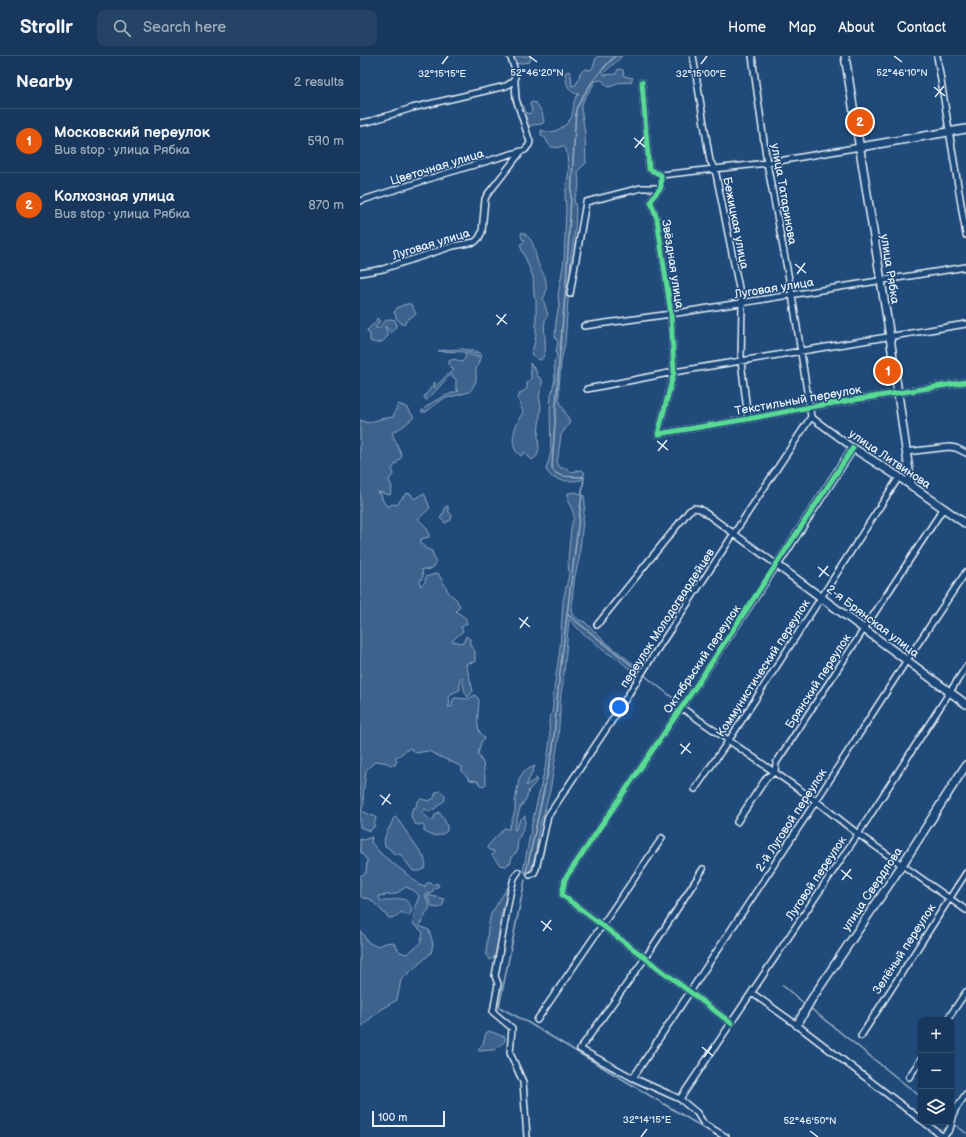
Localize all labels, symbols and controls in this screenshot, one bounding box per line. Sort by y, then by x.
search box [97,10,377,46]
text: Strollr [20,16,73,39]
icon: search [111,17,133,39]
text: Search here [143,18,226,37]
text: Home [728,19,766,36]
text: Map [788,19,816,36]
text: About [838,19,875,36]
text: Contact [897,19,946,36]
text: 52°46'20"N [510,67,564,79]
text: 52°46'10"N [876,67,928,79]
text: 32°15'15"E [418,68,466,80]
text: 32°15'00"E [676,68,727,80]
text: Nearby [16,72,73,92]
text: 2 results [294,74,344,90]
pin: 2 [847,107,873,137]
text: Московский переулок [54,123,210,142]
text: 1 [26,133,32,149]
text: 590 m [307,133,344,149]
text: Bus stop · улица Рябка [54,142,190,158]
street label: улица Татаринова [767,142,800,246]
street label: Цветочная улица [389,146,486,189]
street label: Бежицкая улица [719,176,752,270]
text: Колхозная улица [54,187,174,206]
text: 2 [25,197,33,213]
text: 870 m [308,197,344,213]
text: Bus stop · улица Рябка [54,206,190,222]
street label: Звёздная улица [658,218,687,310]
street label: Луговая улица [390,226,472,264]
street label: улица Рябка [877,233,902,305]
street label: Луговая улица [732,275,815,302]
pin: 1 [875,356,901,386]
street label: Текстильный переулок [734,382,863,419]
street label: улица Литвинова [846,426,934,492]
street label: переулок Молодогвардейцев [617,545,719,691]
street label: 2-я Брянская улица [823,582,922,661]
street label: Коммунистический переулок [713,596,814,740]
street label: Октябрьский переулок [660,602,745,716]
street label: Брянский переулок [782,631,855,731]
your location [609,697,629,717]
street label: 2-й Луговой переулок [752,765,831,875]
street label: Луговой переулок [782,833,851,924]
street label: улица Свердлова [839,845,906,934]
street label: Зелёный переулок [870,901,940,997]
map controls [918,1017,954,1125]
button: + [918,1017,954,1053]
button: − [918,1053,954,1089]
button: layers [918,1089,954,1125]
scale bar [372,1109,445,1128]
text: 100 m [378,1111,407,1124]
text: 32°14'15"E [623,1114,672,1126]
text: 52°46'50"N [783,1115,837,1127]

